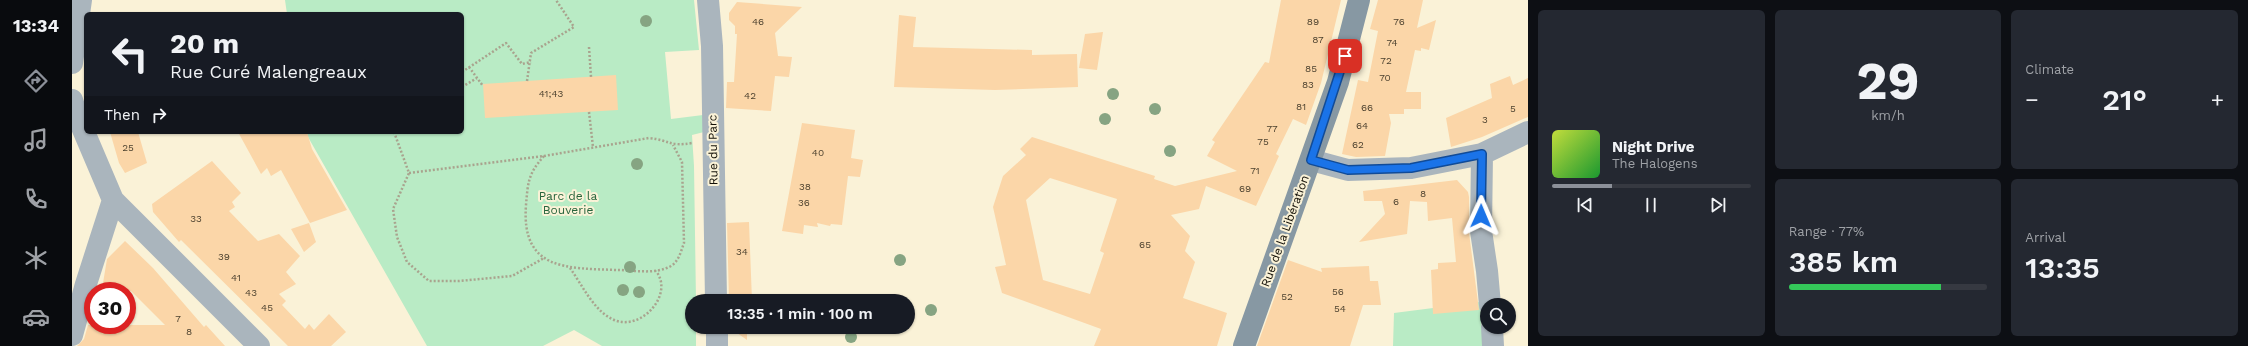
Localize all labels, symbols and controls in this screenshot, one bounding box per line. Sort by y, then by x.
text: 13:34 [13,15,59,36]
house number: 46 [752,16,764,27]
house number: 89 [1307,16,1319,27]
house number: 76 [1393,16,1405,27]
text: 20 m [170,27,239,60]
icon: left [104,28,156,80]
house number: 87 [1312,34,1324,45]
house number: 74 [1386,37,1398,48]
pin [1328,39,1362,73]
icon: arrive [1334,45,1356,67]
text: 29 [1856,51,1920,112]
house number: 72 [1380,55,1392,66]
text: Rue Curé Malengreaux [170,61,367,82]
text: Climate [2025,62,2074,77]
house number: 85 [1305,63,1317,74]
icon: directions [22,67,50,95]
house number: 70 [1379,72,1391,83]
house number: 83 [1302,79,1314,90]
text: 21° [2102,82,2147,117]
text: − [2025,87,2039,112]
text: + [2211,87,2224,112]
house number: 41;43 [539,88,564,99]
house number: 42 [744,90,756,101]
house number: 81 [1296,101,1306,112]
house number: 66 [1361,102,1373,113]
house number: 5 [1510,103,1516,114]
icon: right [148,104,170,126]
text: Then [104,106,140,124]
text: km/h [1871,108,1905,123]
street label: Rue du Parc [705,114,721,186]
house number: 3 [1482,114,1488,125]
house number: 64 [1356,120,1368,131]
house number: 77 [1266,123,1278,134]
icon: music [22,126,50,154]
house number: 75 [1257,136,1269,147]
text: Night Drive [1612,138,1695,156]
house number: 62 [1352,139,1364,150]
house number: 25 [122,142,134,153]
house number: 40 [812,147,824,158]
text: The Halogens [1612,156,1698,171]
house number: 71 [1250,165,1260,176]
street label: Rue de la Libération [1258,173,1312,289]
house number: 38 [799,181,811,192]
house number: 69 [1239,183,1251,194]
icon: phone [22,185,50,213]
house number: 8 [1420,188,1426,199]
park label: Parc de la Bouverie [539,189,598,217]
icon: previous [1574,194,1596,216]
icon: pause [1640,194,1662,216]
icon: next [1707,194,1729,216]
position arrow [1460,195,1502,237]
house number: 6 [1393,196,1399,207]
house number: 36 [798,197,810,208]
house number: 33 [190,213,202,224]
text: Range · 77% [1789,224,1864,239]
text: Arrival [2025,230,2066,245]
house number: 65 [1139,239,1151,250]
icon: climate [22,244,50,272]
text: 385 km [1789,244,1898,279]
house number: 34 [736,246,748,257]
text: 13:35 [2025,250,2100,285]
house number: 39 [218,251,230,262]
house number: 41 [231,272,241,283]
speed limit sign: 30 [84,282,136,334]
house number: 56 [1332,286,1344,297]
house number: 43 [245,287,257,298]
house number: 52 [1281,291,1293,302]
map controls [1480,298,1516,334]
button: search [1480,298,1516,334]
house number: 45 [261,302,273,313]
icon: car [22,303,50,331]
house number: 54 [1334,303,1346,314]
text: 13:35 · 1 min · 100 m [727,305,873,323]
house number: 7 [175,313,181,324]
house number: 8 [186,326,192,337]

